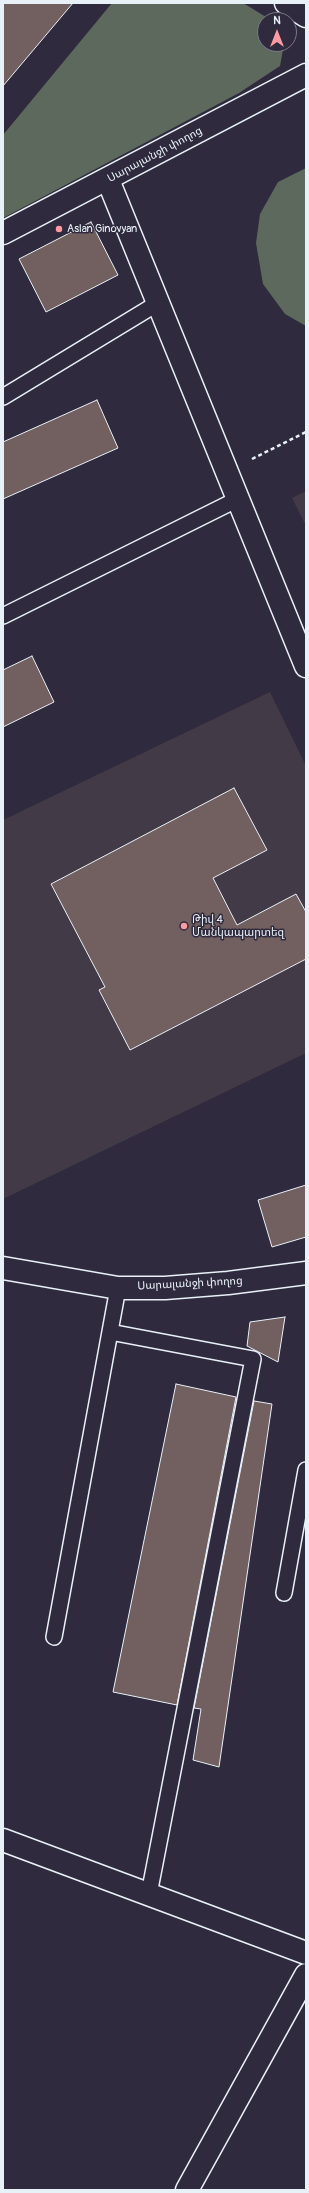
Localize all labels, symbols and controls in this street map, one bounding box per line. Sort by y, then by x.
north arrow [257,12,297,52]
text: N [273,14,281,27]
street label: Սարալանջի փողոց [105,124,205,186]
place label: Aslan Ginovyan [67,222,137,236]
marker: Aslan Ginovyan [54,224,64,234]
place label: Թիվ 4 Մանկապարտեզ [192,913,284,939]
marker: Թիվ 4 Մանկապարտեզ [179,921,189,931]
street label: Սարալանջի փողոց [137,1275,243,1293]

